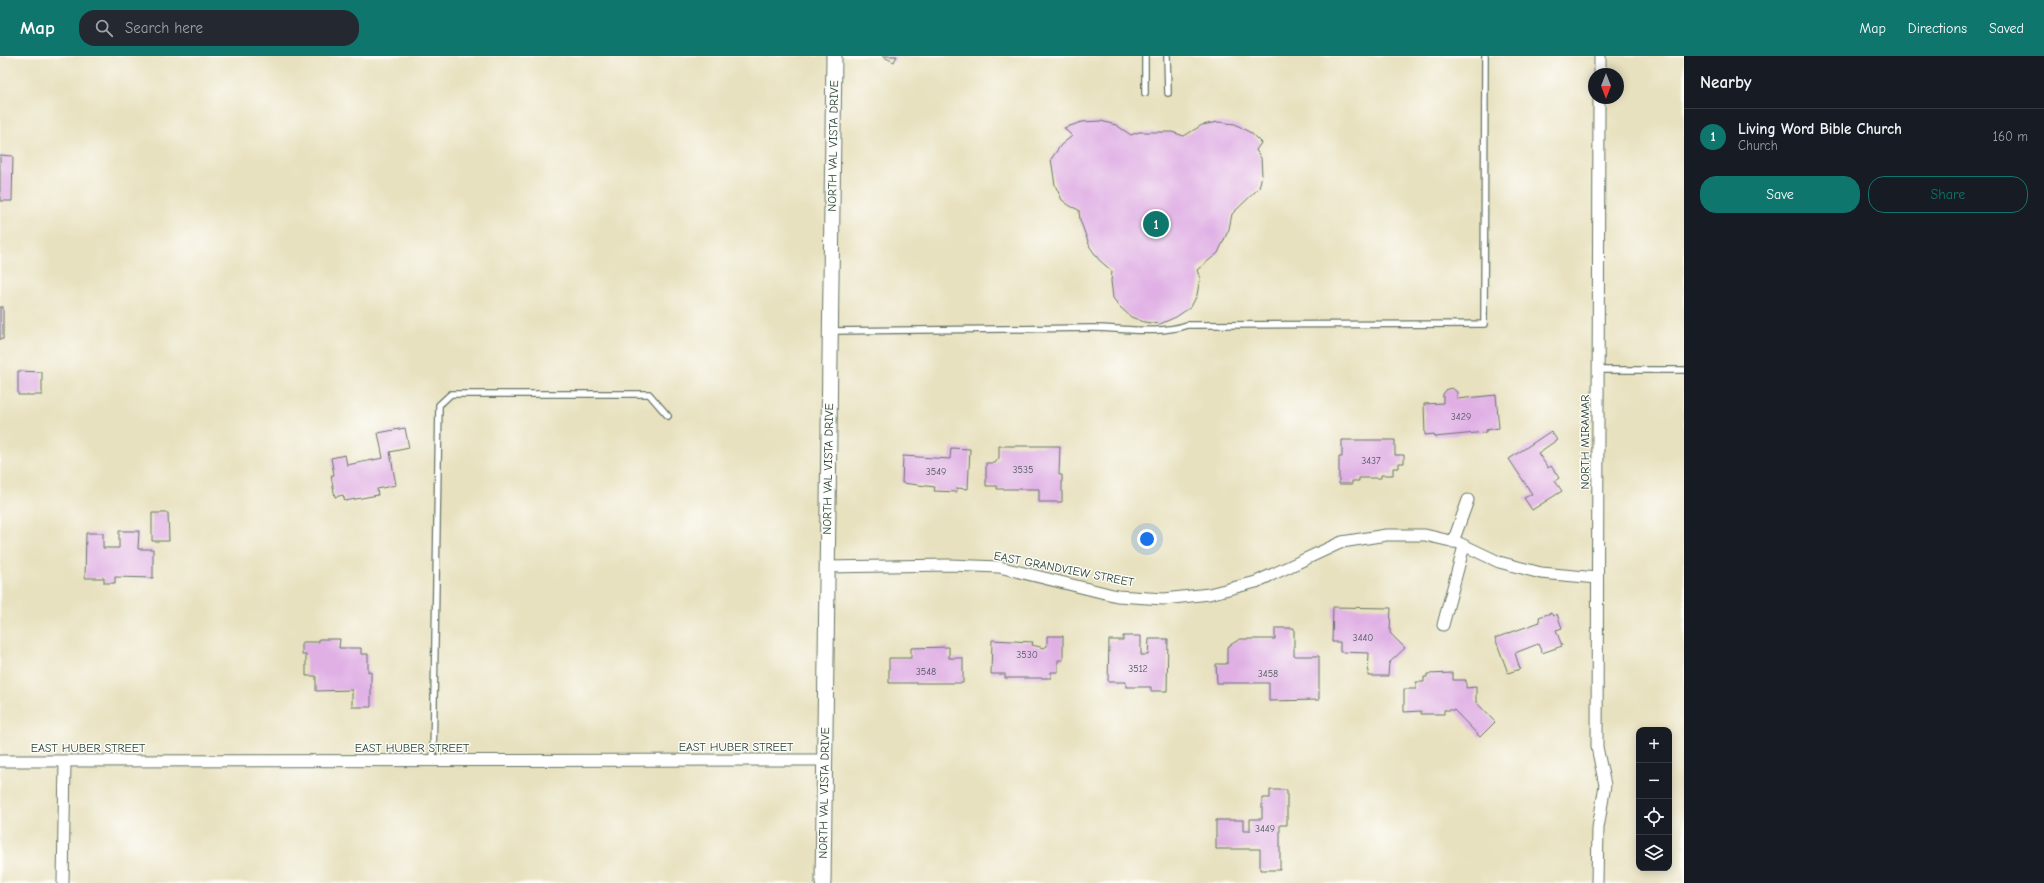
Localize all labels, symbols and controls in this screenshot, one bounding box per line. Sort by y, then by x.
search box [79,10,359,46]
text: Map [20,17,55,39]
icon: search [93,17,115,39]
text: Search here [125,19,203,37]
text: Map [1859,20,1886,37]
text: Directions [1908,20,1967,37]
text: Saved [1989,20,2024,37]
north arrow [1588,68,1624,104]
text: Nearby [1700,73,1751,92]
street label: NORTH VAL VISTA DRIVE [825,80,841,212]
text: Living Word Bible Church [1738,120,1902,138]
text: 1 [1710,129,1716,144]
text: 160 m [1993,129,2028,144]
text: Church [1738,138,1778,153]
button: Save [1700,176,1860,213]
button: Share [1868,176,2028,213]
pin: 1 [1143,209,1169,239]
street label: NORTH MIRAMAR [1578,395,1592,489]
street label: NORTH VAL VISTA DRIVE [820,403,836,535]
house number: 3429 [1451,411,1471,423]
house number: 3437 [1361,455,1381,467]
house number: 3535 [1013,464,1033,476]
house number: 3549 [926,466,946,478]
your location [1137,529,1157,549]
street label: EAST GRANDVIEW STREET [993,549,1136,590]
house number: 3440 [1353,632,1373,644]
house number: 3530 [1016,649,1038,661]
house number: 3512 [1128,663,1148,675]
house number: 3548 [916,666,936,678]
house number: 3458 [1258,668,1278,680]
street label: NORTH VAL VISTA DRIVE [816,727,832,859]
map controls [1636,727,1672,871]
button: + [1636,727,1672,763]
street label: EAST HUBER STREET [679,740,794,754]
street label: EAST HUBER STREET [31,741,146,755]
street label: EAST HUBER STREET [355,741,470,755]
button: − [1636,763,1672,799]
button: locate [1636,799,1672,835]
house number: 3449 [1255,823,1275,835]
button: layers [1636,835,1672,871]

